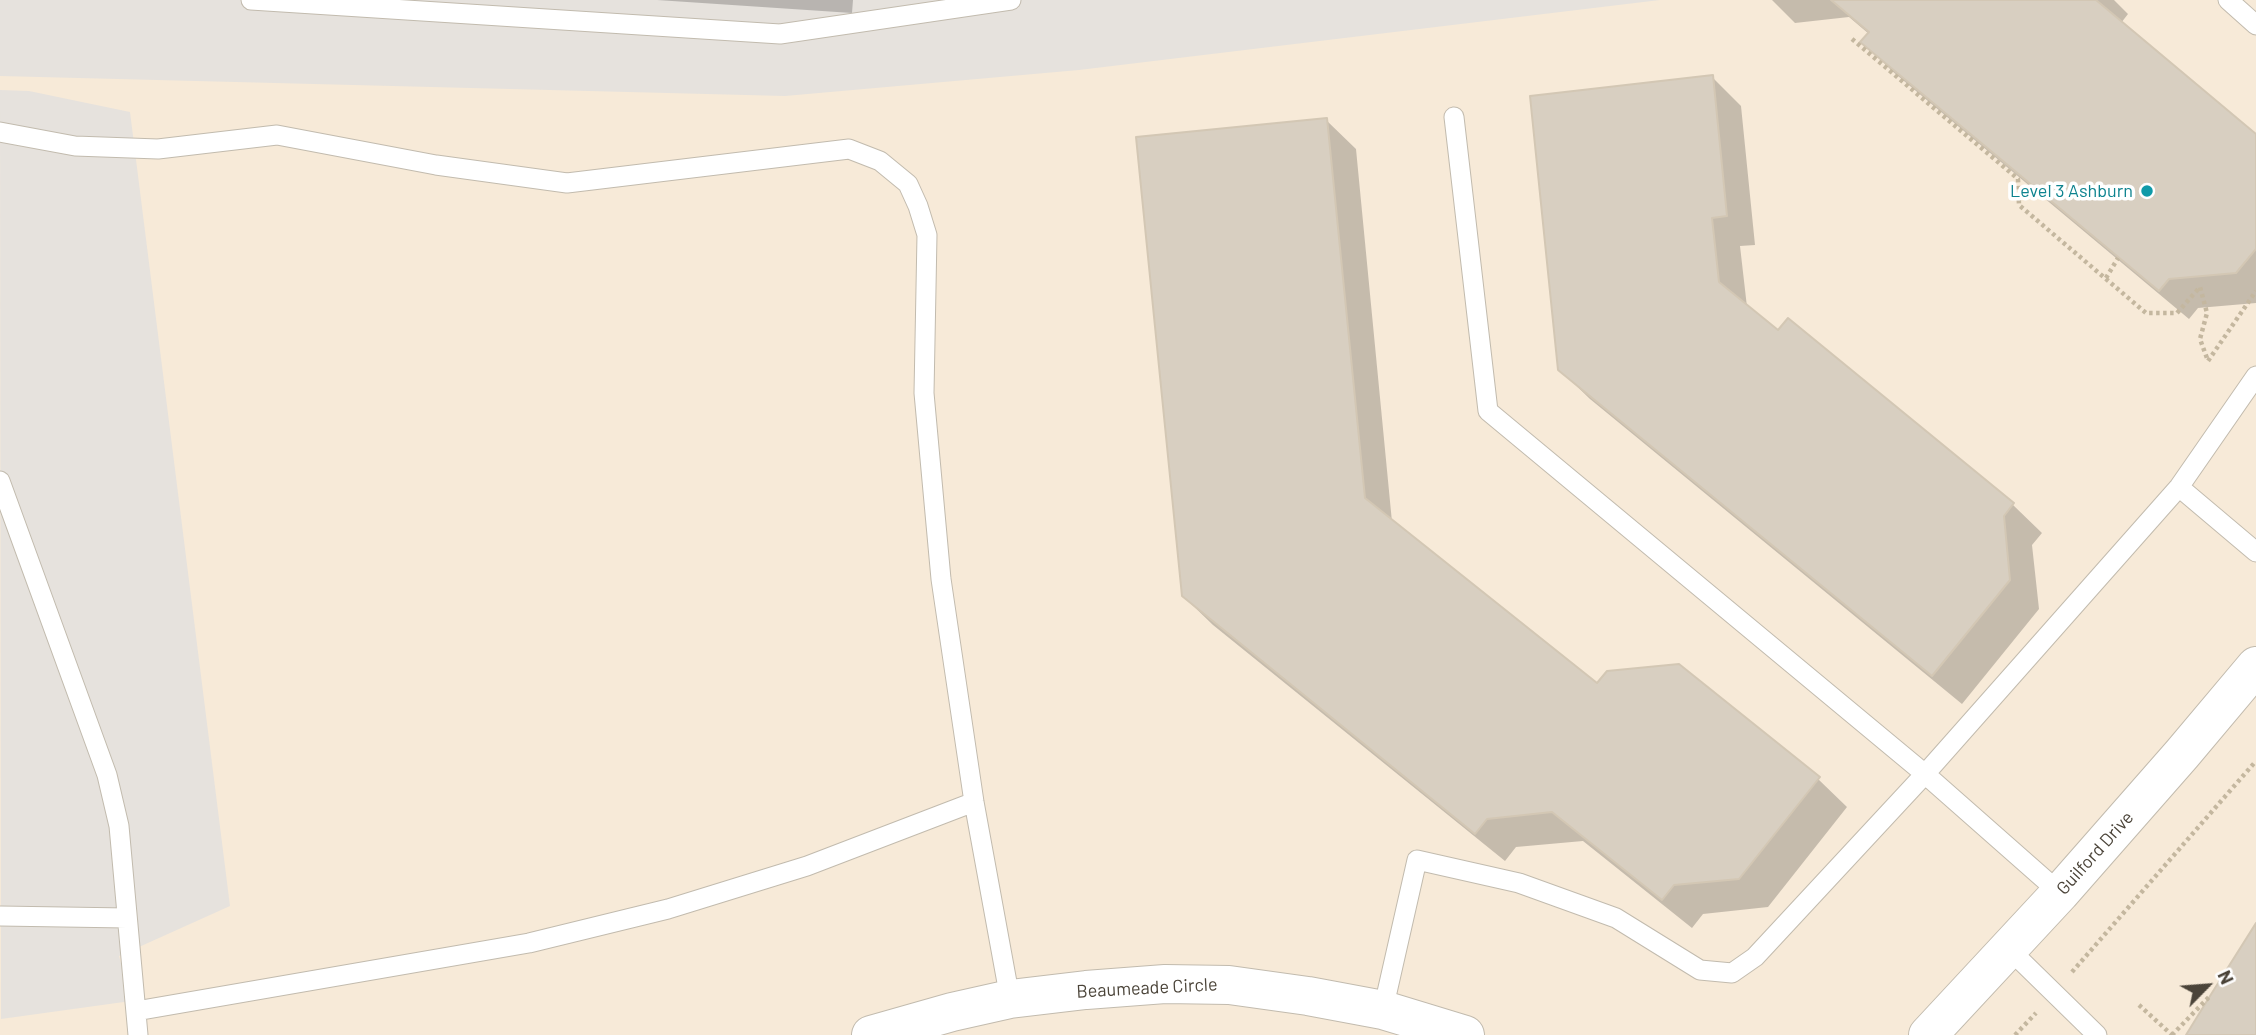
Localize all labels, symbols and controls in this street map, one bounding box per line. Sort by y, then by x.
place label: Level 3 Ashburn [2010,180,2133,202]
marker: Level 3 Ashburn [2139,183,2155,199]
street label: Guilford Drive [2052,807,2138,899]
north arrow [2172,951,2242,1021]
text: N [2213,966,2240,987]
street label: Beaumeade Circle [1076,974,1218,1002]

